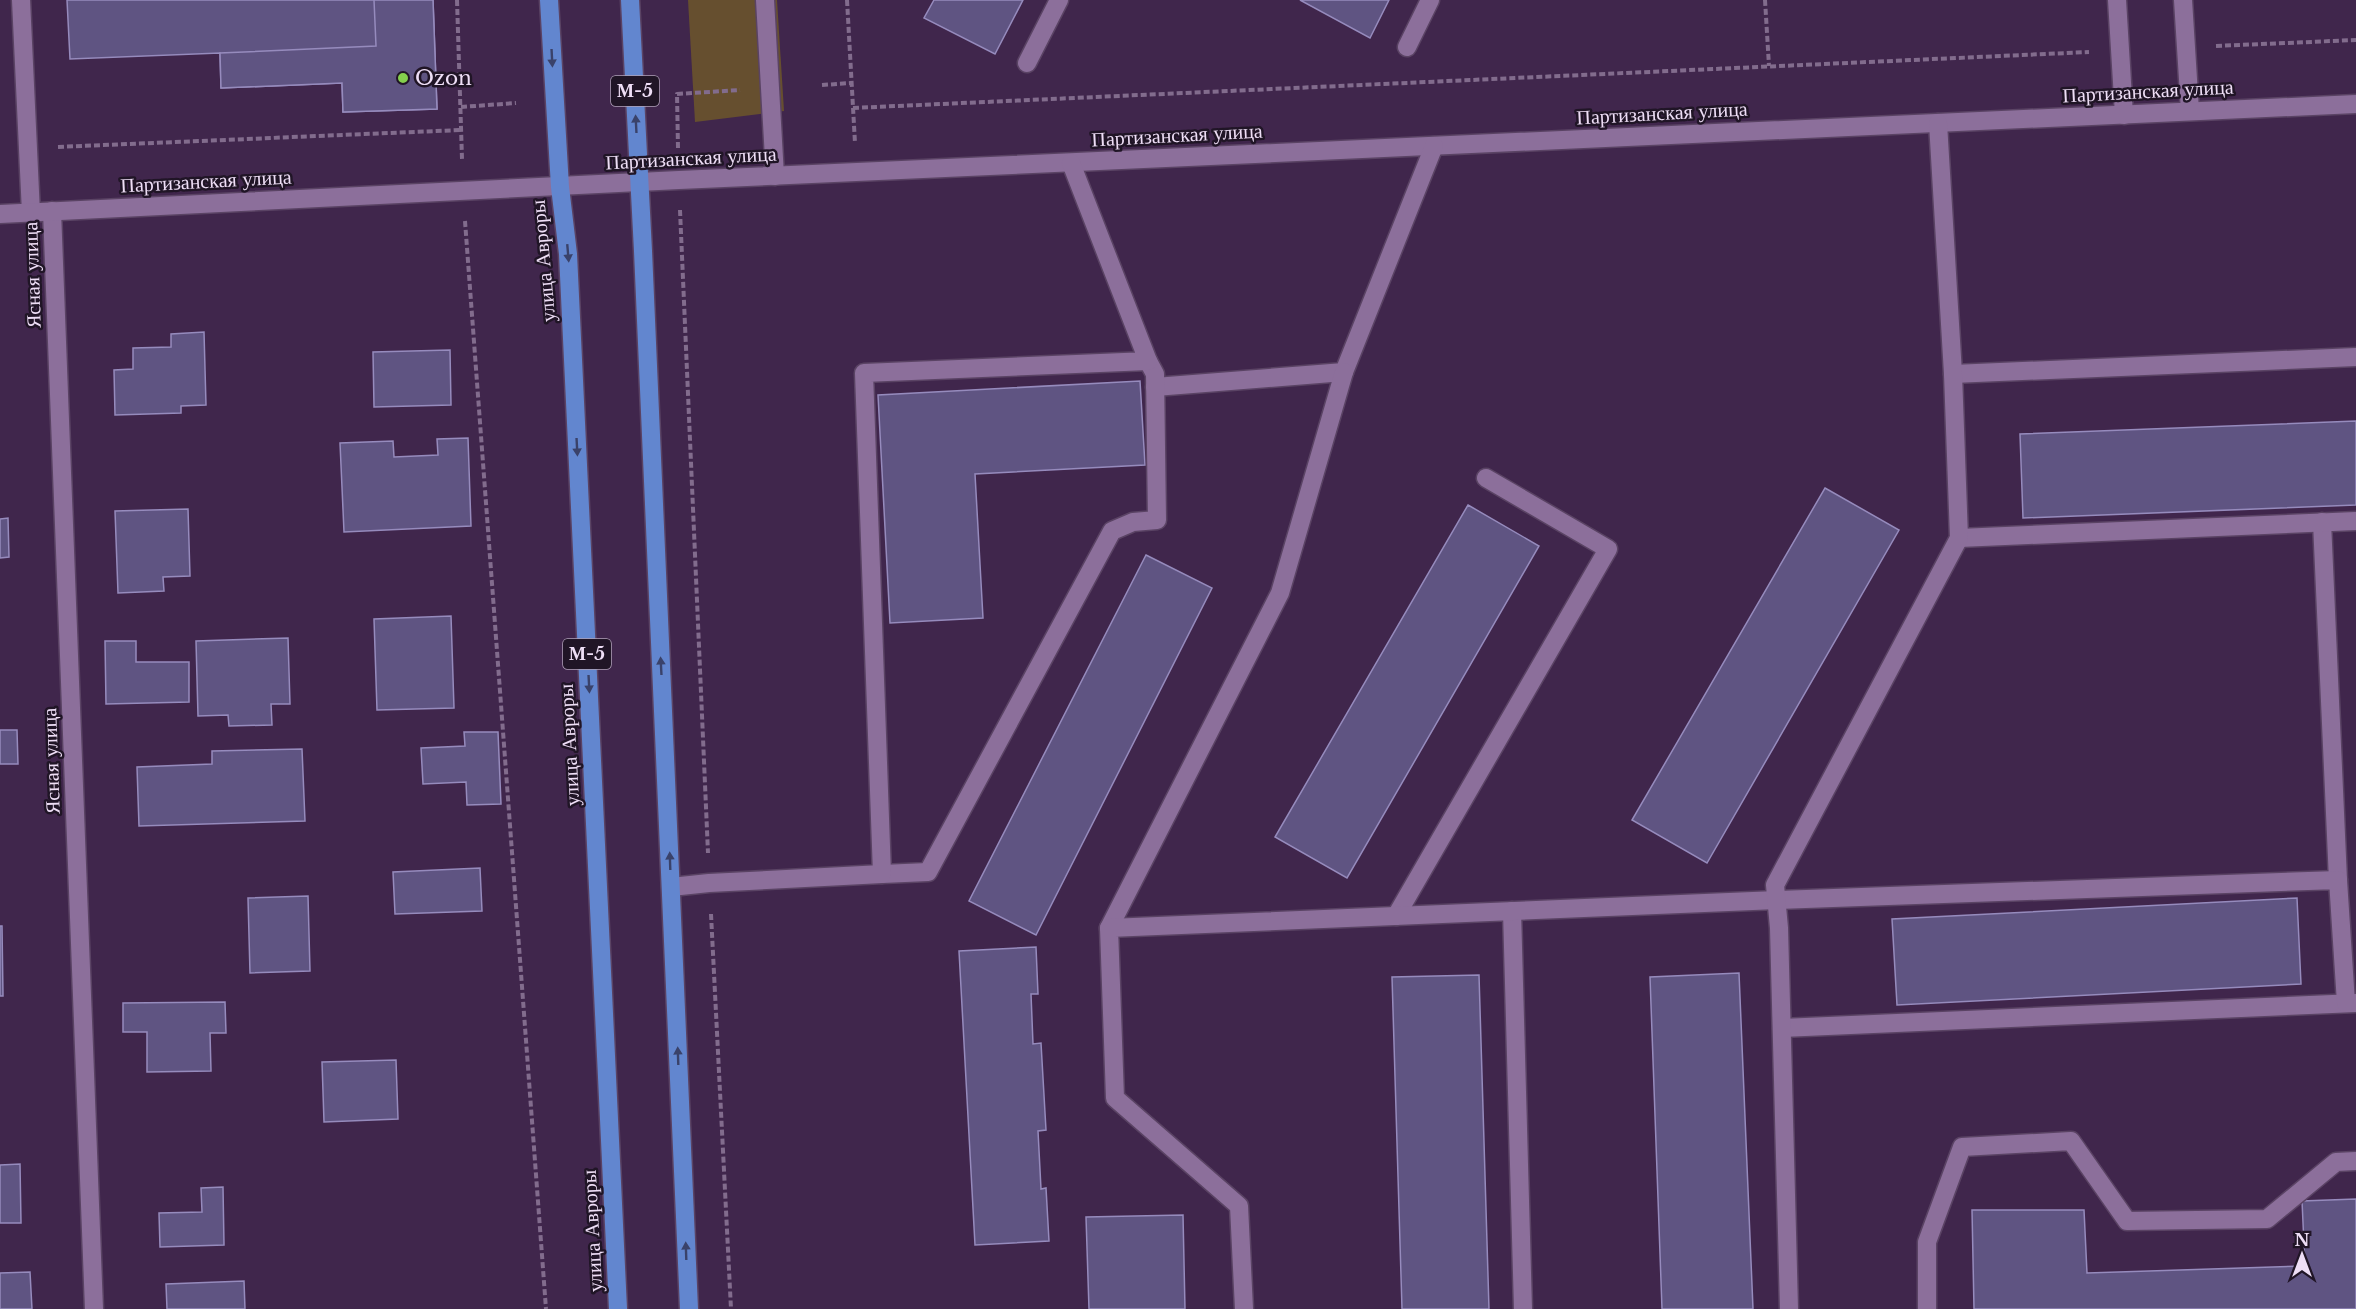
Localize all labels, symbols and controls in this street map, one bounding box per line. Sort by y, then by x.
one-way arrow [547,49,556,68]
place label: Ozon [415,66,472,90]
marker: Ozon [396,71,410,85]
street label: Партизанская улица [2062,75,2234,107]
road number: М-5 [611,76,659,106]
street label: Партизанская улица [1576,97,1748,129]
one-way arrow [632,114,641,133]
street label: Партизанская улица [1091,119,1263,151]
street label: Партизанская улица [605,142,777,174]
street label: Партизанская улица [120,165,292,197]
street label: улица Авроры [526,199,560,323]
street label: Ясная улица [18,221,46,328]
one-way arrow [563,243,573,262]
one-way arrow [573,438,582,457]
road number: М-5 [563,639,611,669]
one-way arrow [656,657,666,676]
one-way arrow [584,675,593,694]
street label: улица Авроры [554,683,584,807]
street label: Ясная улица [37,707,65,814]
one-way arrow [665,851,674,870]
one-way arrow [673,1046,683,1065]
street label: улица Авроры [577,1169,607,1293]
north arrow [2272,1225,2332,1285]
text: N [2294,1230,2310,1250]
one-way arrow [682,1241,691,1260]

